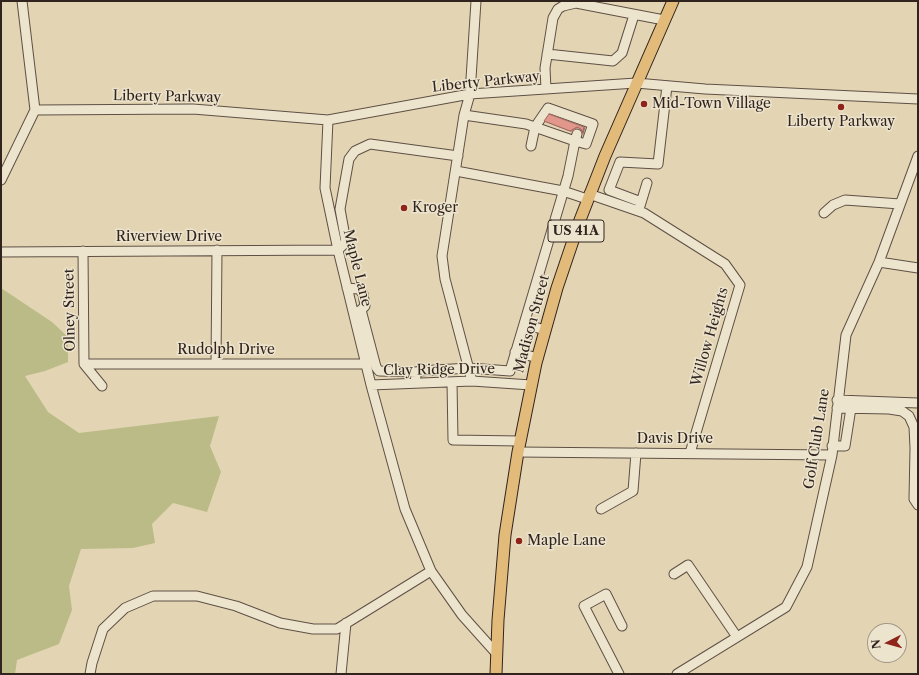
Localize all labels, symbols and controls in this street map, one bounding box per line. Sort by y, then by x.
street label: Liberty Parkway [431,68,541,96]
street label: Liberty Parkway [113,88,221,106]
place label: Mid-Town Village [652,96,771,112]
marker: Mid-Town Village [639,99,649,109]
marker: Liberty Parkway [836,102,846,112]
place label: Liberty Parkway [787,114,895,130]
place label: Kroger [412,200,458,216]
marker: Kroger [399,203,409,213]
road number: US 41A [548,220,604,242]
street label: Maple Lane [339,228,375,308]
street label: Riverview Drive [116,229,222,245]
street label: Olney Street [61,268,79,352]
street label: Madison Street [511,273,553,375]
street label: Willow Heights [688,285,732,389]
street label: Rudolph Drive [177,342,275,358]
street label: Clay Ridge Drive [383,361,495,379]
street label: Golf Club Lane [801,387,833,491]
street label: Davis Drive [637,431,713,447]
place label: Maple Lane [527,533,606,549]
marker: Maple Lane [514,536,524,546]
north arrow [867,623,907,663]
text: N [869,639,884,650]

